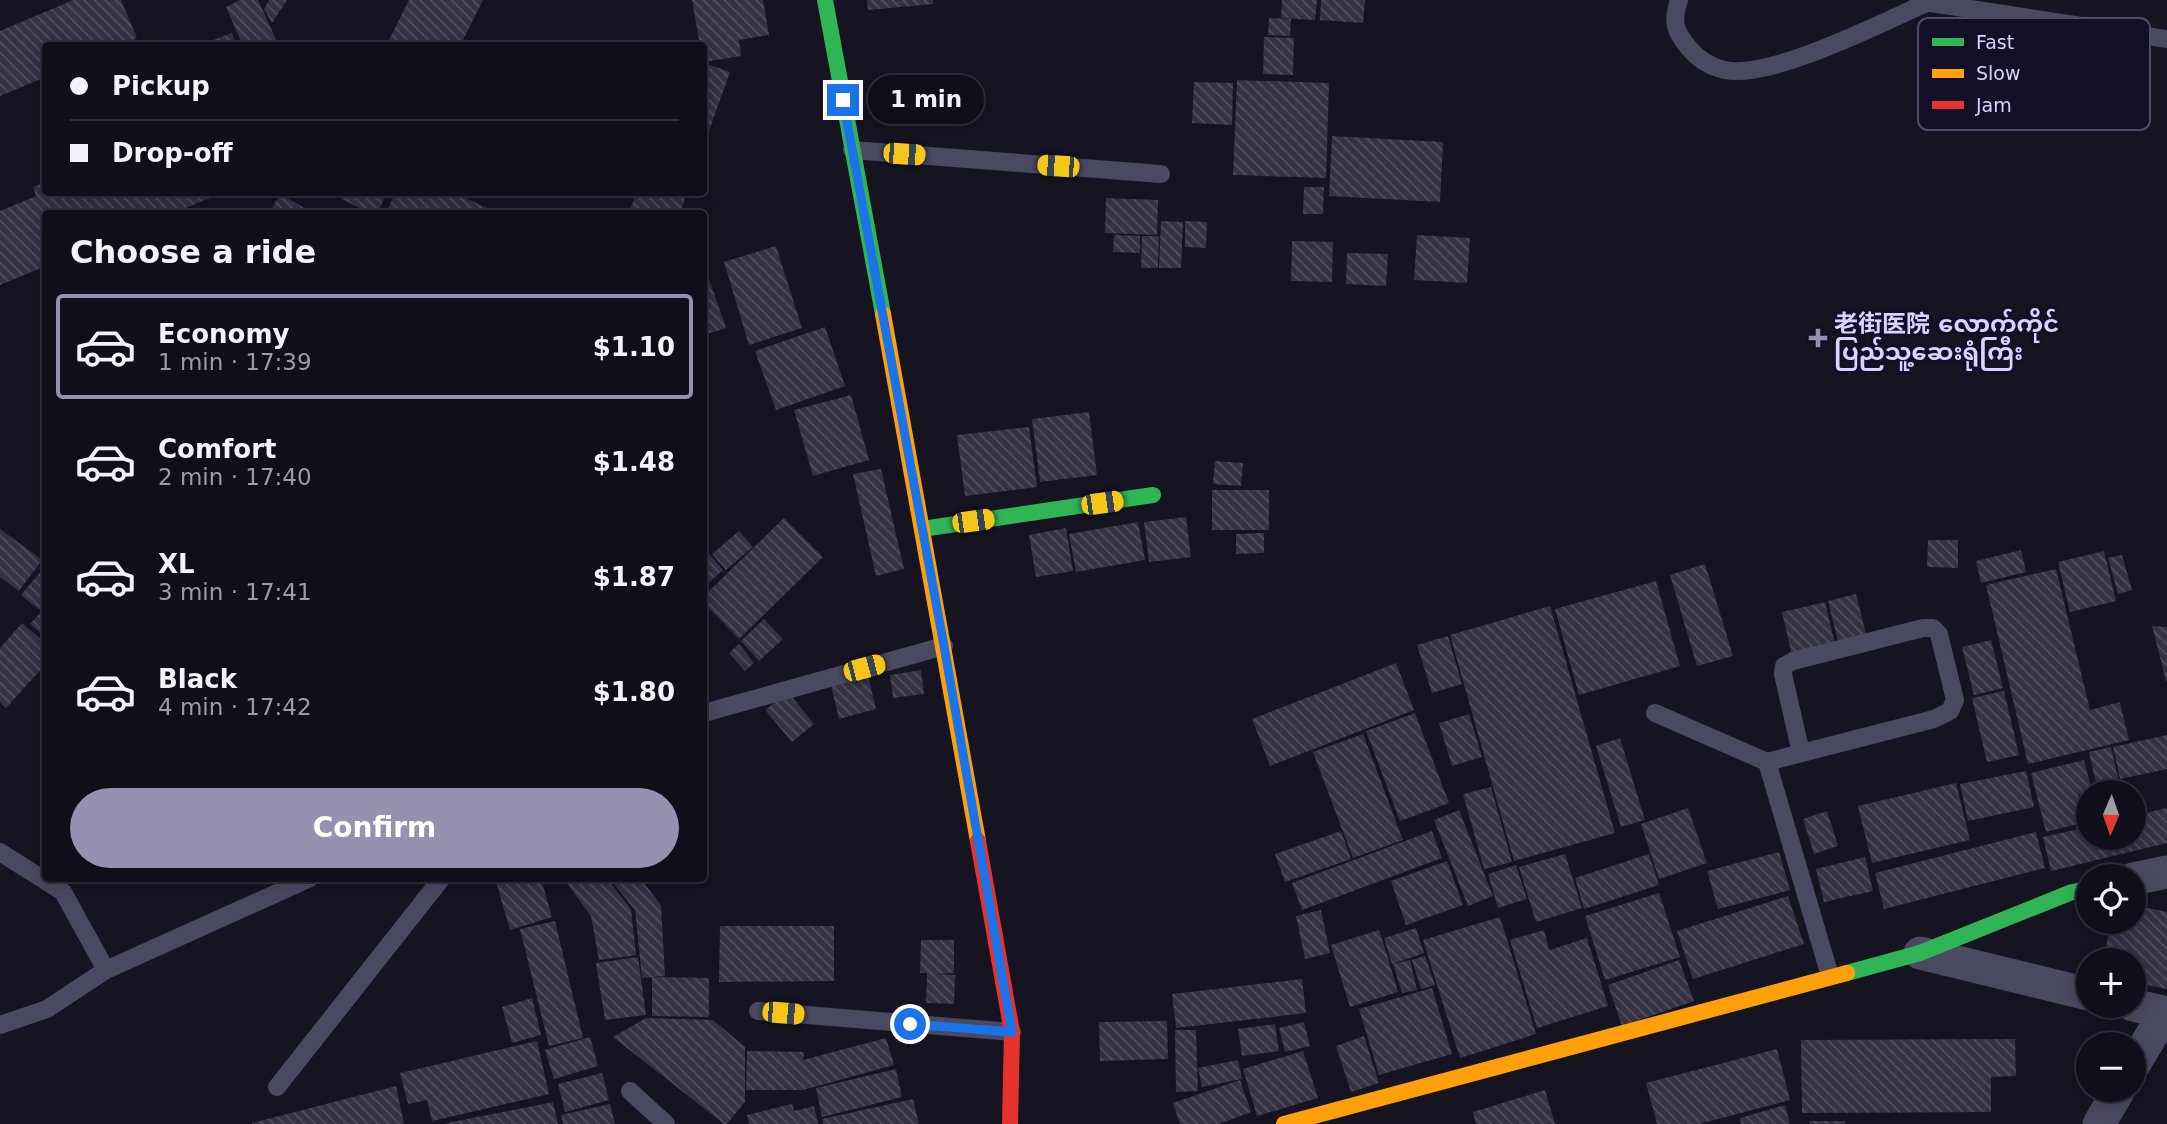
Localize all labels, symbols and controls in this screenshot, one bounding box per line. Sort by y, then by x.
legend [1918,18,2150,130]
text: Fast [1976,31,2014,53]
text: Slow [1976,62,2021,84]
text: Pickup [112,71,210,101]
callout: 1 min [868,76,983,124]
route end [827,84,859,116]
text: 1 min [890,86,962,112]
text: Jam [1975,94,2012,116]
text: Drop-off [112,138,233,168]
car [883,142,926,166]
car [1037,154,1080,178]
text: Choose a ride [70,233,316,271]
place label: 老街医院 လောက်ကိုင် ပြည်သူ့ဆေးရုံကြီး [1834,308,2059,371]
icon: car [74,315,137,378]
text: Economy [158,319,289,349]
marker: 老街医院 လောက်ကိုင် ပြည်သူ့ဆေးရုံကြီး [1808,328,1828,348]
text: $1.10 [593,332,675,362]
text: 1 min · 17:39 [158,349,312,375]
icon: car [74,430,137,493]
text: Comfort [158,434,276,464]
text: $1.48 [593,447,675,477]
text: 2 min · 17:40 [158,464,312,490]
car [1080,490,1125,516]
car [951,508,996,534]
icon: car [74,545,137,608]
text: XL [158,549,195,579]
text: $1.87 [593,562,675,592]
text: 3 min · 17:41 [158,579,312,605]
car [841,652,888,684]
icon: car [74,660,137,723]
text: Black [158,664,237,694]
text: $1.80 [593,677,675,707]
text: 4 min · 17:42 [158,694,312,720]
north arrow [2076,780,2146,850]
map controls [2076,780,2146,1102]
button: Confirm [70,788,679,868]
button: locate [2076,864,2146,934]
button: + [2076,948,2146,1018]
car [762,1001,805,1025]
route start [894,1008,926,1040]
button: − [2076,1032,2146,1102]

